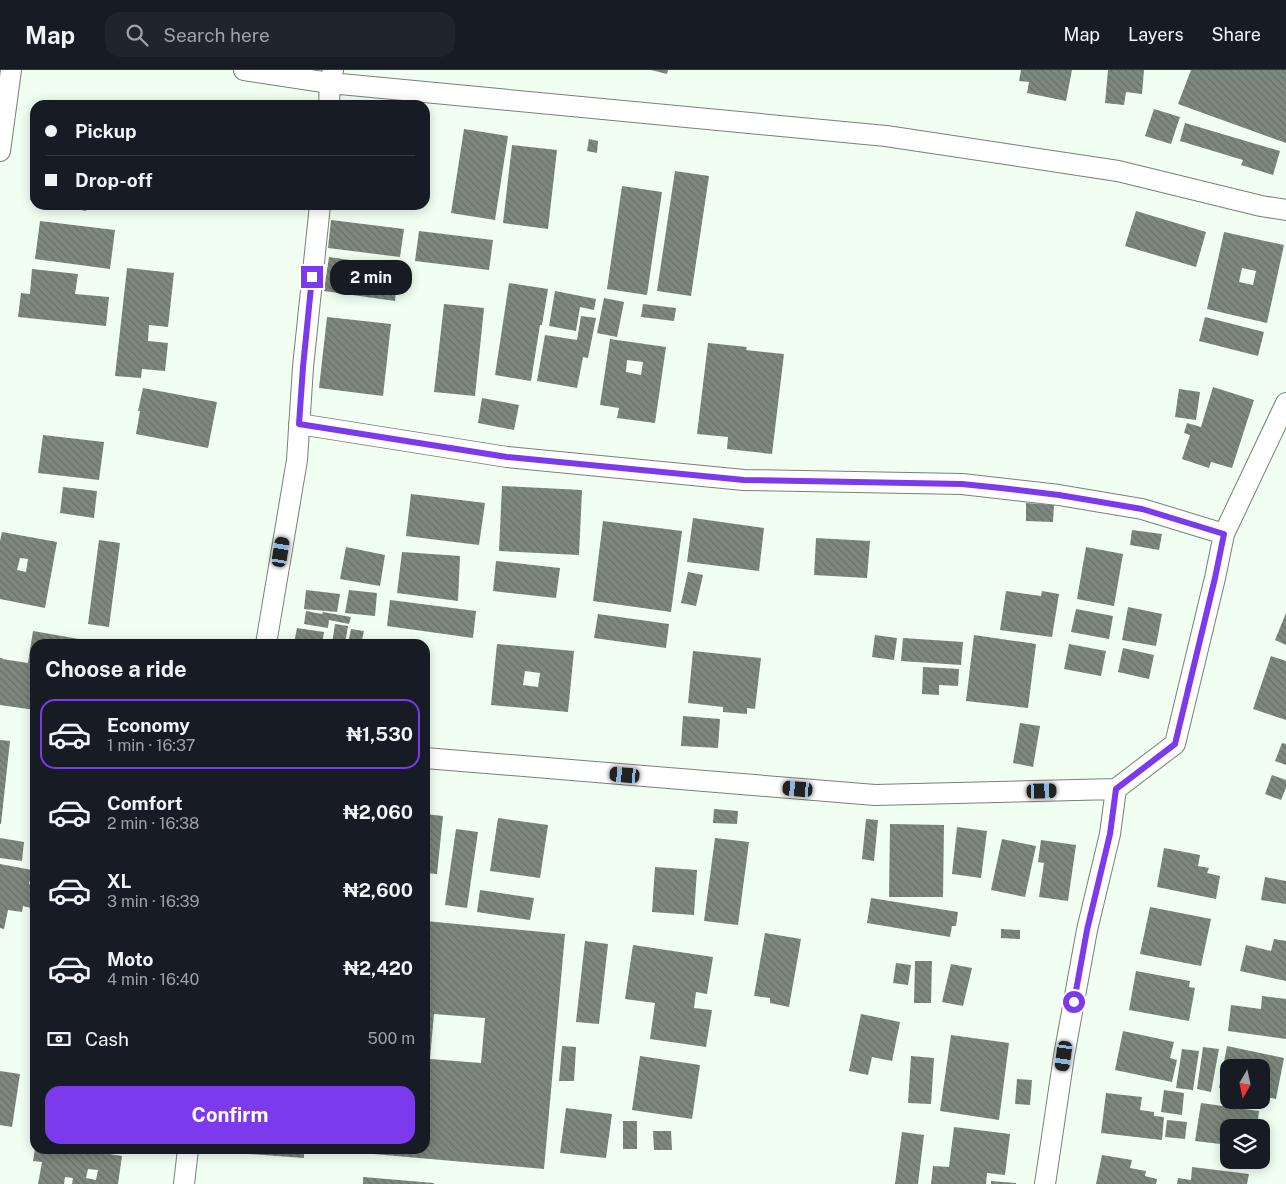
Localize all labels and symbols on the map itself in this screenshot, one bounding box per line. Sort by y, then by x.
callout: 2 min [330,260,412,294]
route end [301,266,323,288]
car [271,536,290,568]
car [609,766,640,784]
car [782,780,813,798]
car [1026,783,1057,799]
route start [1063,991,1085,1013]
car [1054,1040,1073,1072]
north arrow [1220,1059,1270,1109]

